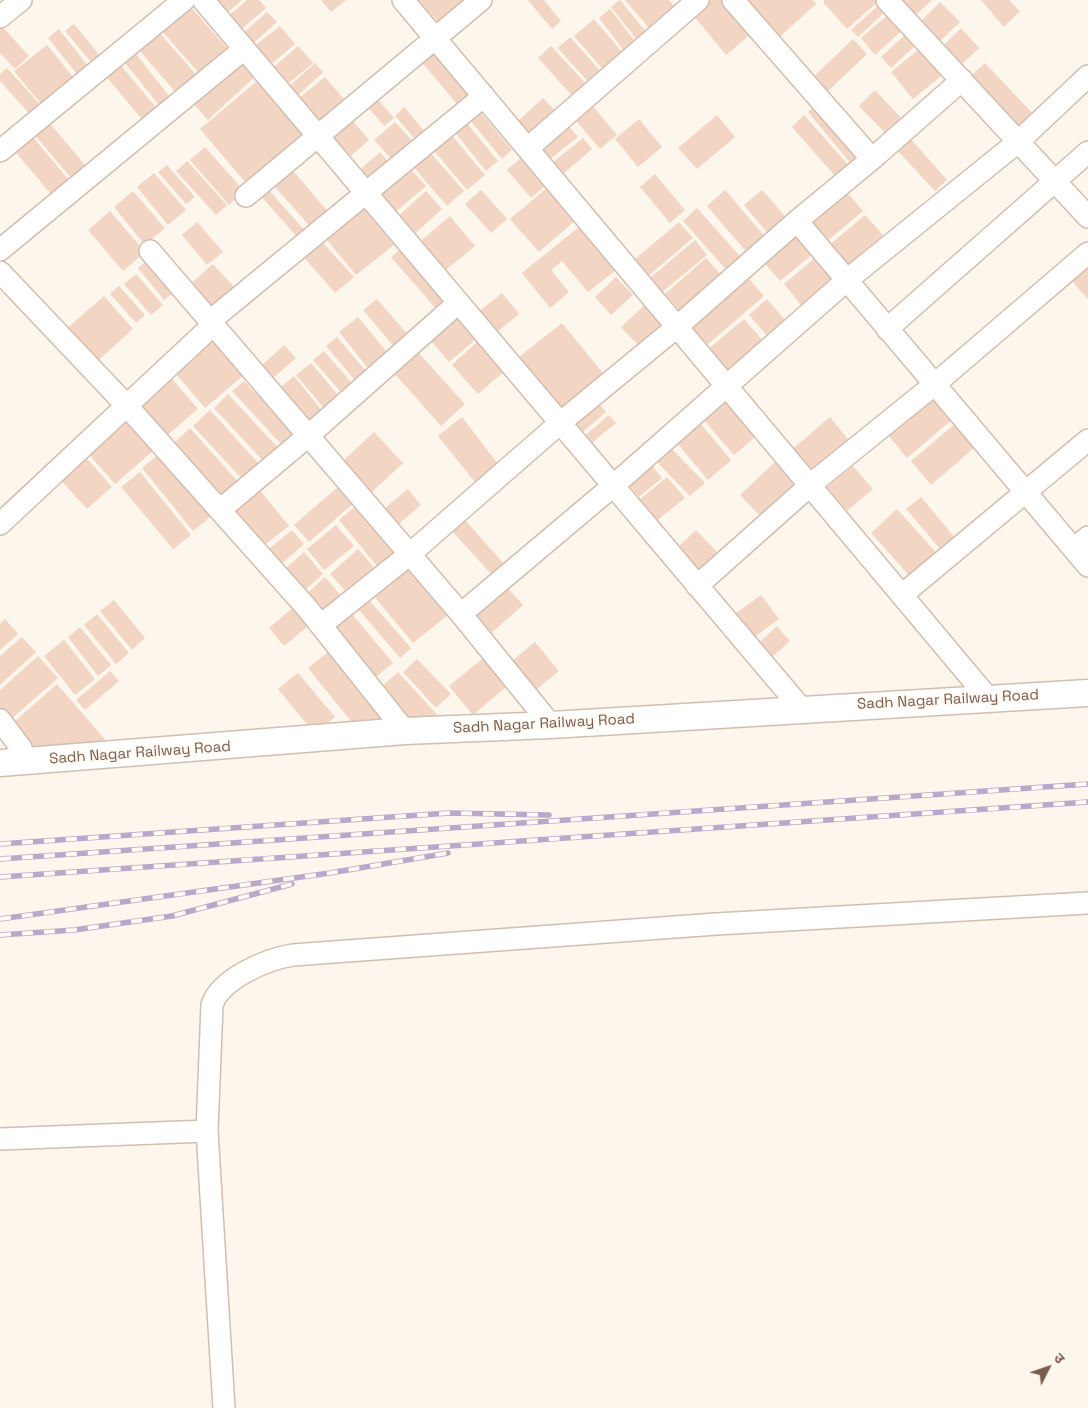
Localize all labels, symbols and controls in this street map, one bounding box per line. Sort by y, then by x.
street label: Sadh Nagar Railway Road [857,686,1039,714]
street label: Sadh Nagar Railway Road [453,710,635,738]
street label: Sadh Nagar Railway Road [49,738,231,768]
north arrow [1023,1343,1073,1393]
text: उ [1050,1349,1069,1367]

